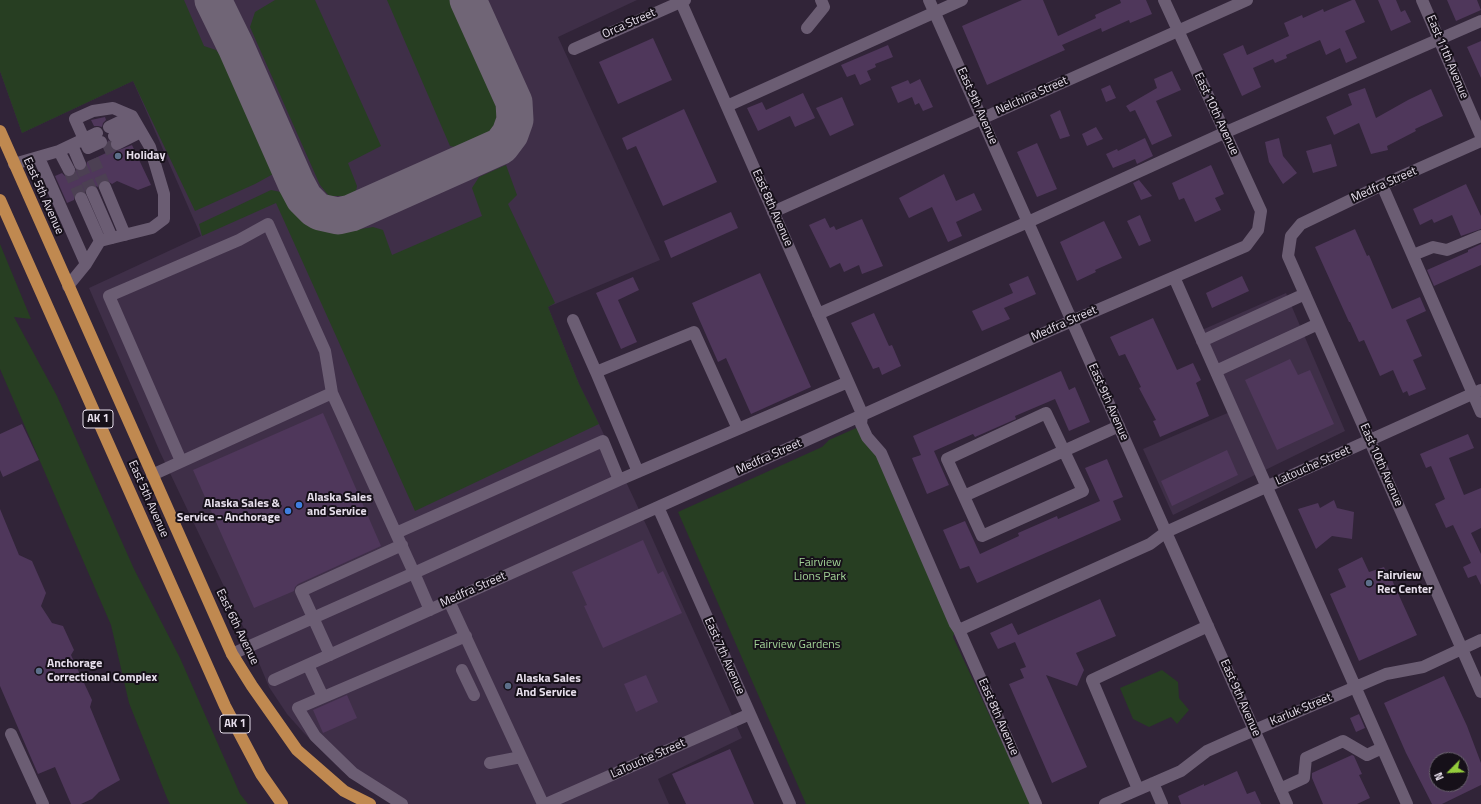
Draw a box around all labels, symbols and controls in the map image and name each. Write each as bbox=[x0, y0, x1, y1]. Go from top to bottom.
street label: Orca Street bbox=[600, 6, 658, 42]
street label: East 11th Avenue bbox=[1423, 13, 1471, 101]
street label: East 9th Avenue bbox=[954, 65, 1000, 147]
street label: East 10th Avenue bbox=[1191, 70, 1241, 158]
street label: Nelchina Street bbox=[994, 74, 1070, 118]
place label: Holiday bbox=[126, 149, 165, 163]
marker: Holiday bbox=[113, 151, 123, 161]
street label: East 5th Avenue bbox=[20, 155, 66, 237]
street label: Medfra Street bbox=[1349, 164, 1419, 206]
street label: East 8th Avenue bbox=[749, 167, 795, 249]
street label: Medfra Street bbox=[1029, 303, 1099, 345]
street label: East 9th Avenue bbox=[1085, 361, 1131, 443]
road number: AK 1 bbox=[83, 410, 113, 428]
street label: East 10th Avenue bbox=[1356, 421, 1406, 509]
street label: Medfra Street bbox=[734, 436, 804, 478]
street label: Latouche Street bbox=[1274, 443, 1352, 489]
street label: East 5th Avenue bbox=[125, 458, 171, 540]
place label: Alaska Sales and Service bbox=[307, 491, 372, 519]
place label: Alaska Sales & Service - Anchorage bbox=[177, 497, 280, 525]
marker: Alaska Sales and Service bbox=[294, 500, 304, 510]
marker: Alaska Sales & Service - Anchorage bbox=[283, 506, 293, 516]
park label: Fairview Lions Park bbox=[794, 556, 846, 584]
street label: Medfra Street bbox=[438, 569, 508, 611]
place label: Fairview Rec Center bbox=[1377, 569, 1433, 597]
marker: Fairview Rec Center bbox=[1364, 578, 1374, 588]
street label: East 6th Avenue bbox=[212, 587, 262, 667]
street label: East 7th Avenue bbox=[701, 615, 747, 697]
park label: Fairview Gardens bbox=[754, 638, 840, 652]
place label: Anchorage Correctional Complex bbox=[47, 657, 157, 685]
street label: East 9th Avenue bbox=[1217, 657, 1263, 739]
marker: Anchorage Correctional Complex bbox=[34, 666, 44, 676]
place label: Alaska Sales And Service bbox=[516, 672, 581, 700]
street label: East 8th Avenue bbox=[975, 676, 1021, 758]
marker: Alaska Sales And Service bbox=[503, 681, 513, 691]
street label: Karluk Street bbox=[1268, 691, 1334, 729]
road number: AK 1 bbox=[220, 715, 250, 733]
street label: LaTouche Street bbox=[609, 736, 687, 782]
north arrow bbox=[1429, 752, 1469, 792]
text: N bbox=[1430, 770, 1448, 783]

